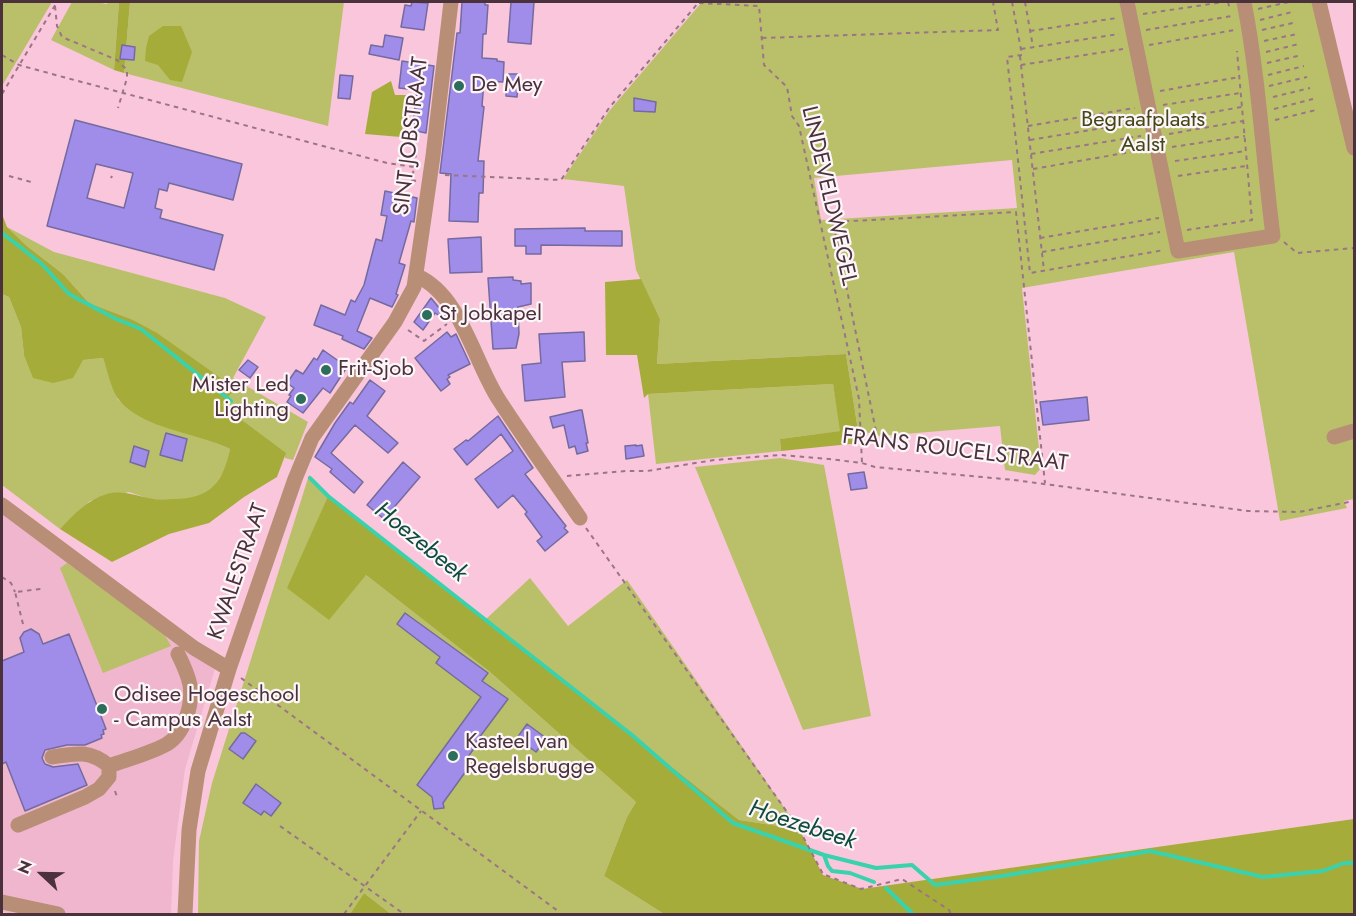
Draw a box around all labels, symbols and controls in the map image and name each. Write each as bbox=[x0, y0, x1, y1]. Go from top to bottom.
street label: SINT JOBSTRAAT bbox=[389, 55, 435, 217]
place label: De Mey bbox=[471, 73, 542, 99]
marker: De Mey bbox=[452, 79, 466, 93]
street label: LINDEVELDWEGEL bbox=[795, 104, 861, 288]
park label: Begraafplaats Aalst bbox=[1081, 108, 1205, 160]
place label: St Jobkapel bbox=[439, 302, 542, 328]
marker: St Jobkapel bbox=[420, 308, 434, 322]
place label: Frit-Sjob bbox=[338, 357, 414, 383]
marker: Frit-Sjob bbox=[319, 363, 333, 377]
place label: Mister Led Lighting bbox=[192, 373, 289, 424]
marker: Mister Led Lighting bbox=[294, 392, 308, 406]
street label: FRANS ROUCELSTRAAT bbox=[841, 424, 1069, 478]
water label: Hoezebeek bbox=[368, 497, 472, 589]
street label: KWALESTRAAT bbox=[203, 500, 275, 644]
place label: Odisee Hogeschool - Campus Aalst bbox=[114, 683, 299, 734]
marker: Odisee Hogeschool - Campus Aalst bbox=[95, 702, 109, 716]
place label: Kasteel van Regelsbrugge bbox=[465, 730, 594, 782]
marker: Kasteel van Regelsbrugge bbox=[446, 749, 460, 763]
water label: Hoezebeek bbox=[745, 795, 859, 857]
north arrow bbox=[12, 844, 72, 904]
text: N bbox=[12, 857, 38, 877]

